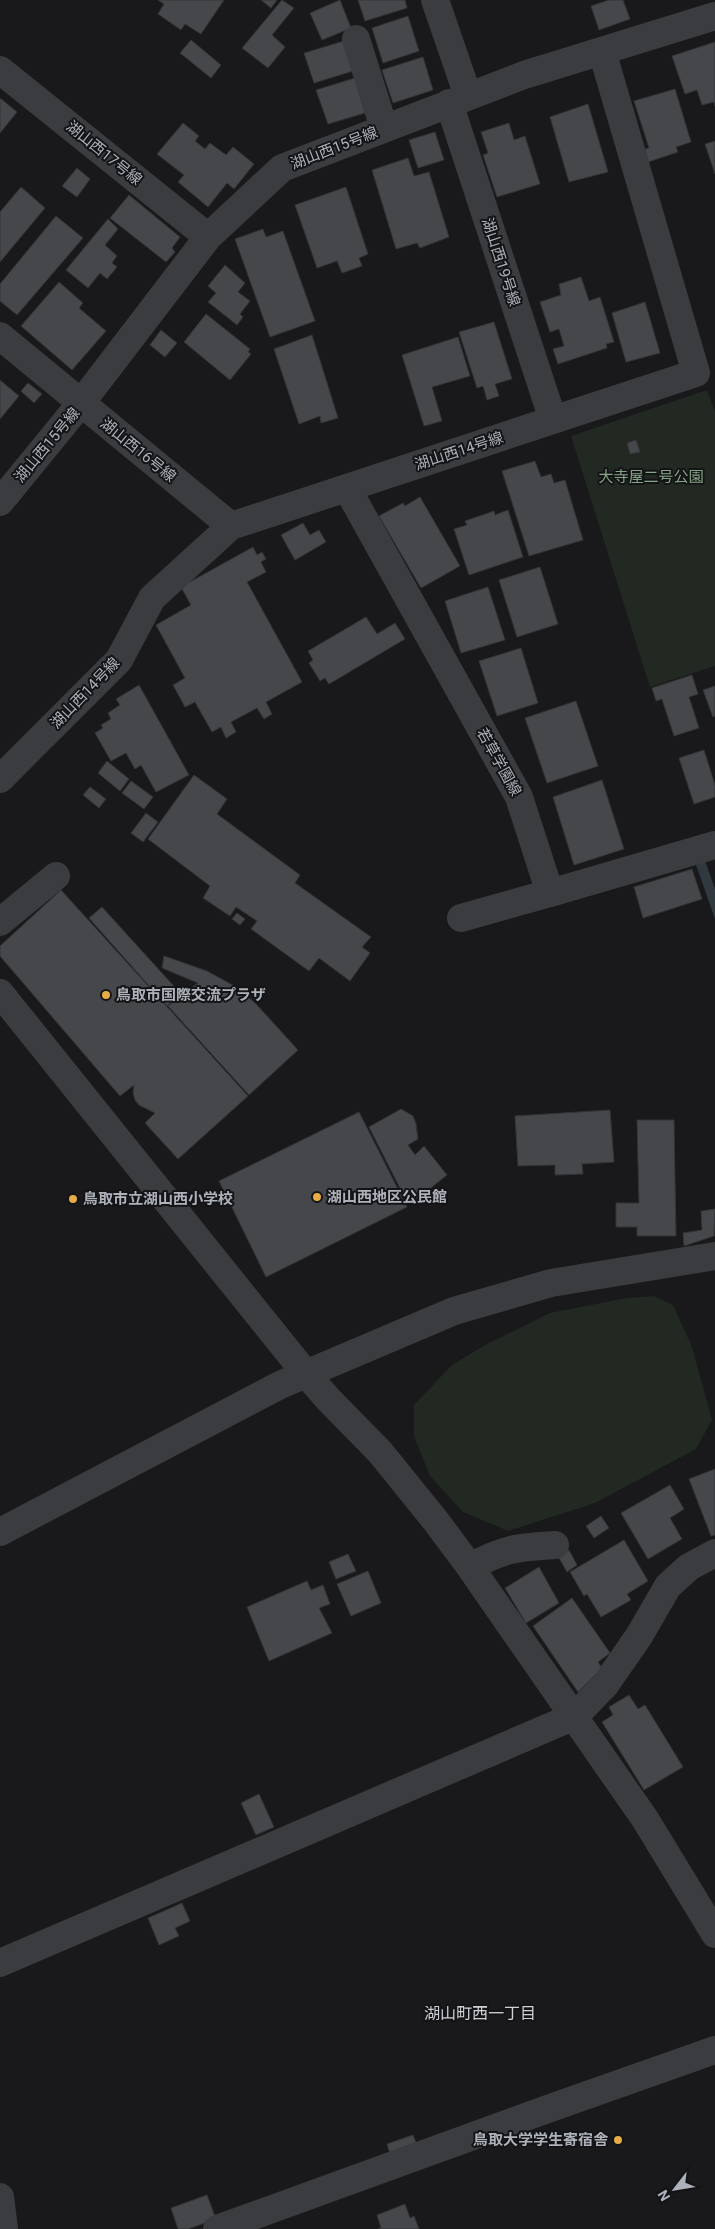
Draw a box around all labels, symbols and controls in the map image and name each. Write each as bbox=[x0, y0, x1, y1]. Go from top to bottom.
street label: 湖山西17号線 bbox=[63, 117, 145, 189]
street label: 湖山西15号線 bbox=[288, 123, 380, 173]
street label: 湖山西19号線 bbox=[478, 216, 524, 308]
street label: 湖山西15号線 bbox=[11, 404, 83, 486]
street label: 湖山西16号線 bbox=[97, 414, 179, 486]
street label: 湖山西14号線 bbox=[413, 428, 505, 474]
park label: 大寺屋二号公園 bbox=[598, 468, 704, 486]
street label: 湖山西14号線 bbox=[47, 654, 123, 732]
street label: 若草学園線 bbox=[473, 725, 525, 799]
place label: 鳥取市国際交流プラザ bbox=[116, 986, 266, 1004]
marker: 鳥取市国際交流プラザ bbox=[100, 989, 112, 1001]
place label: 湖山西地区公民館 bbox=[327, 1188, 447, 1206]
place label: 鳥取市立湖山西小学校 bbox=[83, 1190, 233, 1208]
marker: 湖山西地区公民館 bbox=[311, 1191, 323, 1203]
marker: 鳥取市立湖山西小学校 bbox=[67, 1193, 79, 1205]
district label: 湖山町西一丁目 bbox=[424, 2004, 536, 2023]
place label: 鳥取大学学生寄宿舎 bbox=[473, 2131, 609, 2149]
marker: 鳥取大学学生寄宿舎 bbox=[612, 2134, 624, 2146]
north arrow bbox=[650, 2164, 700, 2214]
text: N bbox=[654, 2187, 673, 2204]

